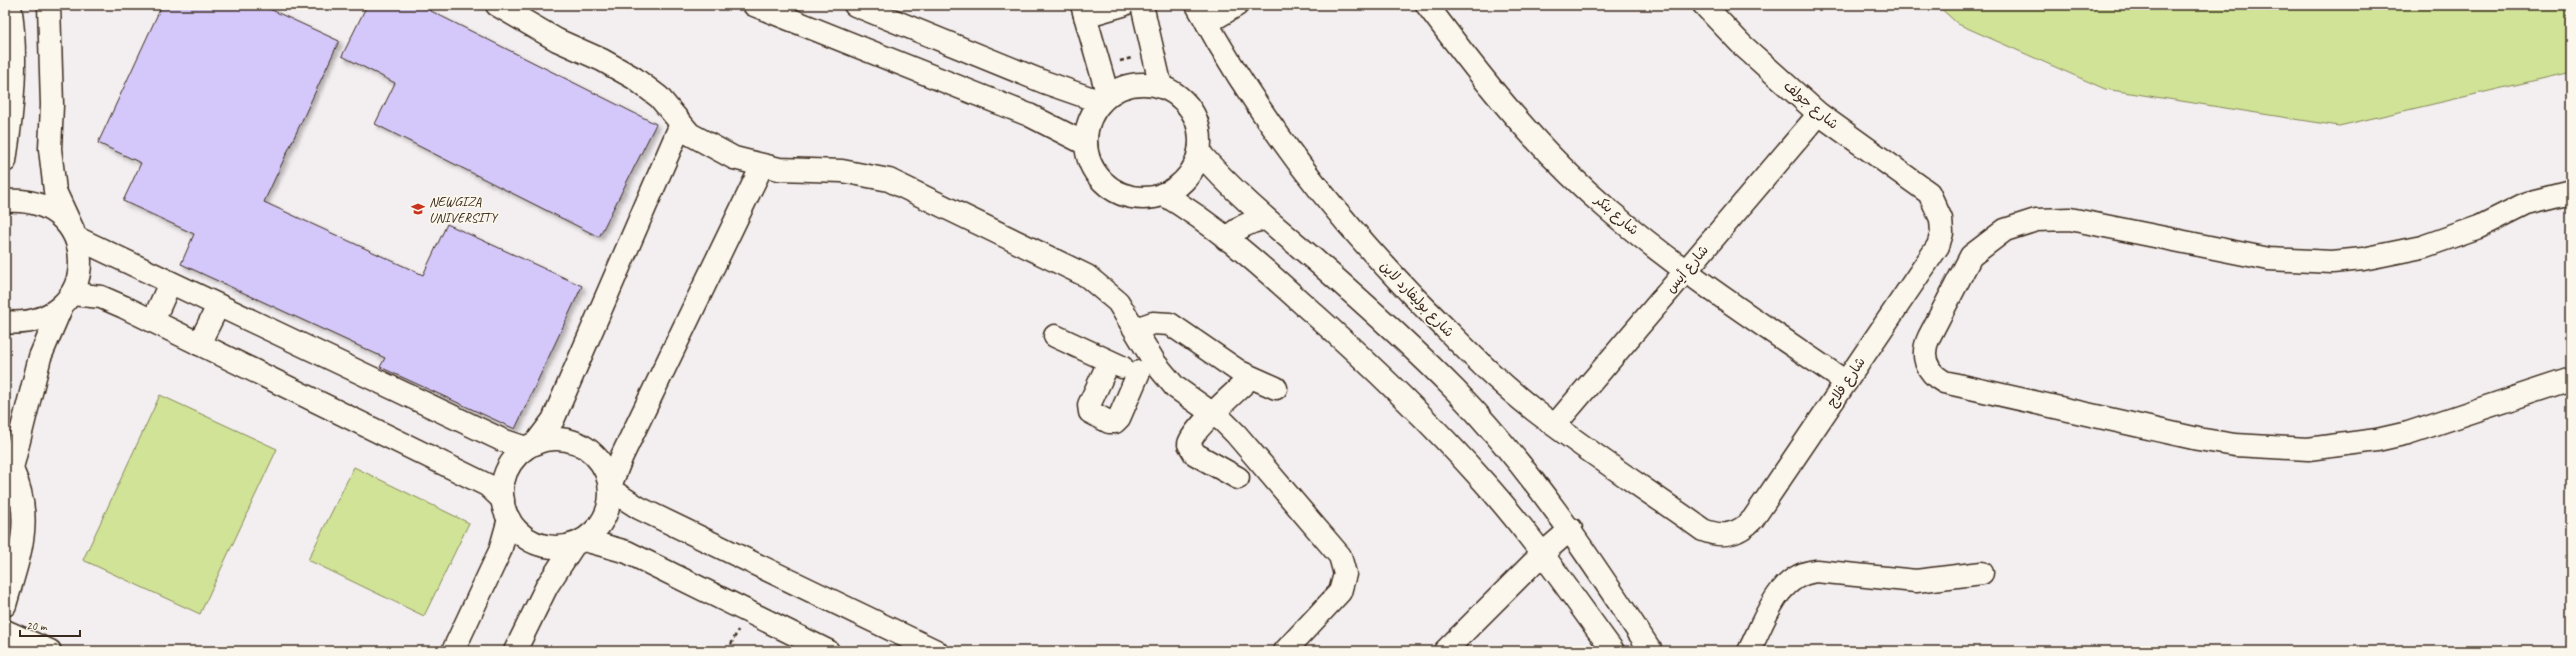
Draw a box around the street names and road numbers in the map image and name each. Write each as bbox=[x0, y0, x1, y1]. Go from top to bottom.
street label: شارع جولف bbox=[1780, 77, 1842, 134]
street label: شارع بنكر bbox=[1590, 191, 1642, 239]
street label: شارع أيس bbox=[1662, 242, 1713, 297]
street label: شارع بوليفارد لاين bbox=[1376, 257, 1458, 341]
street label: شارع فلاج bbox=[1823, 354, 1870, 411]

